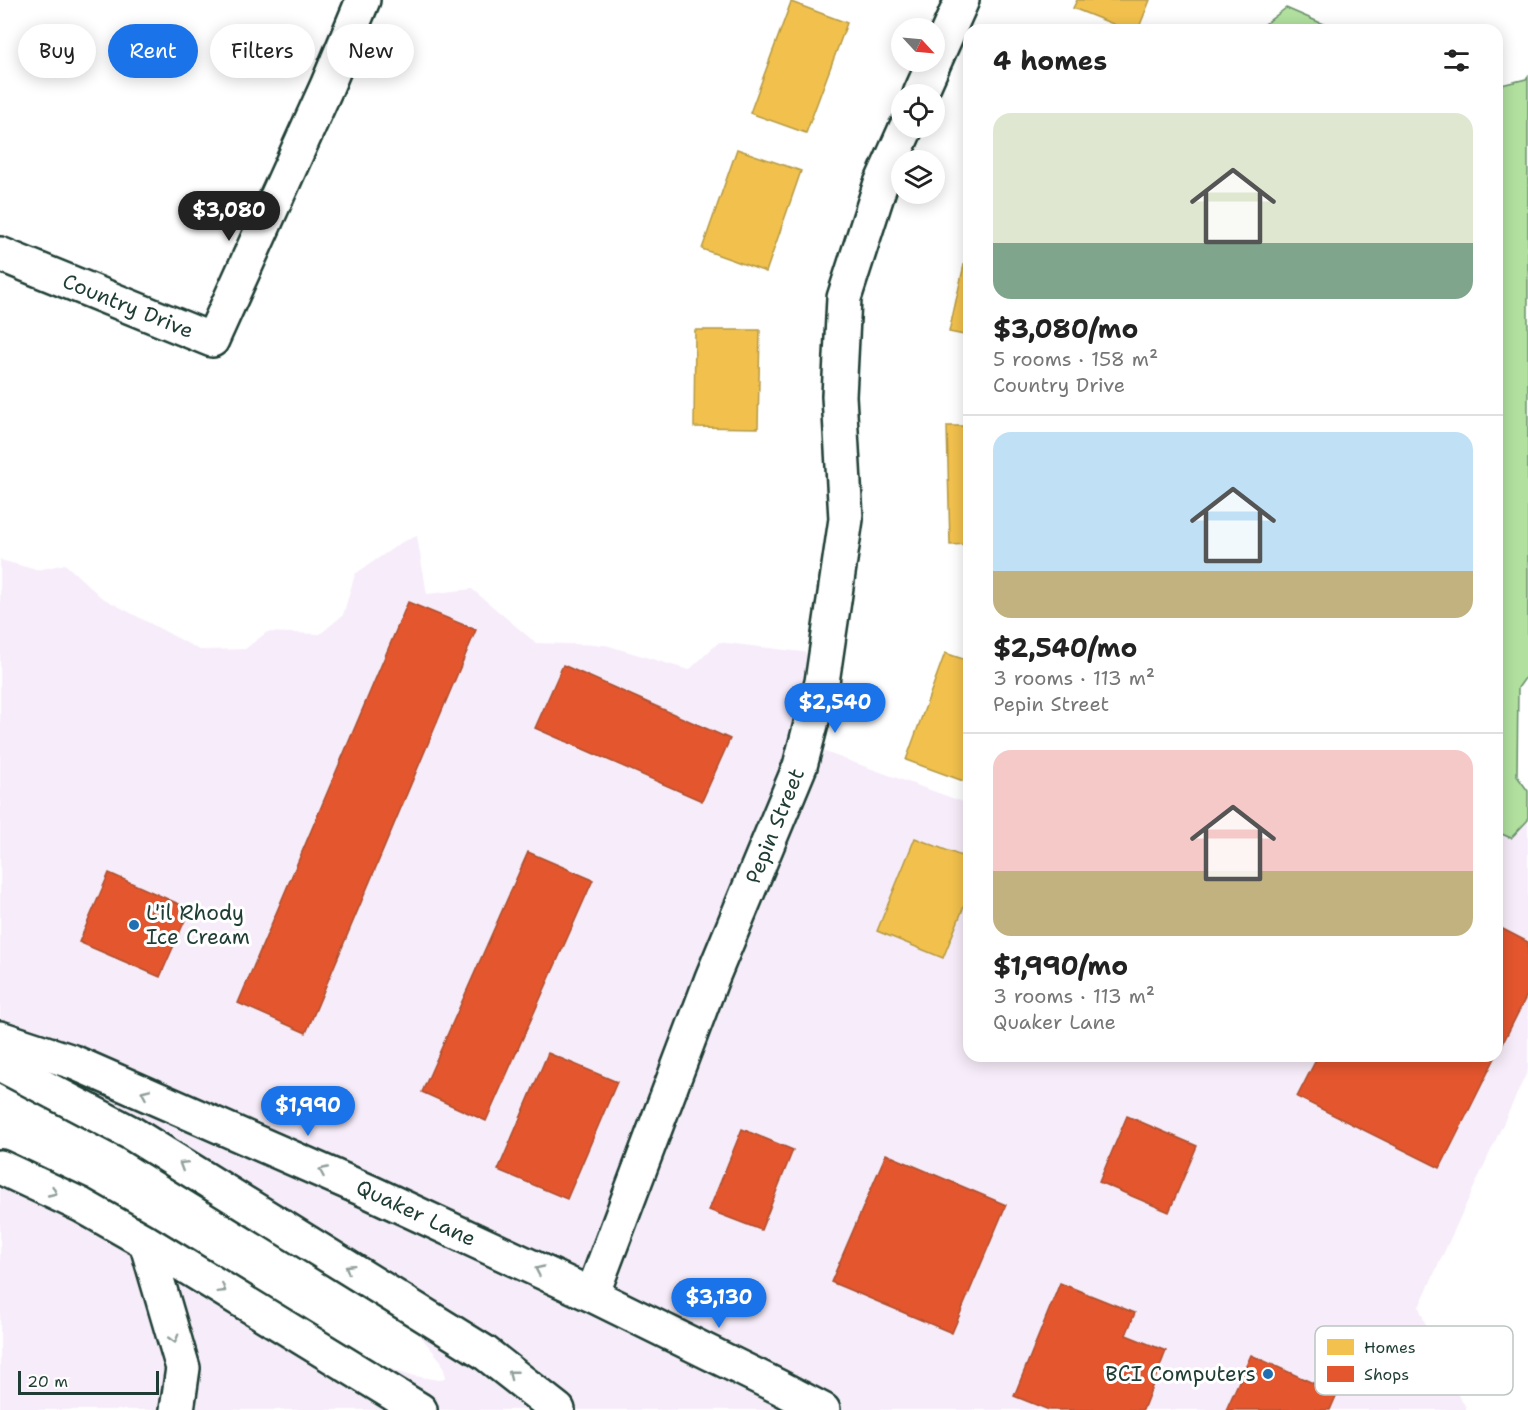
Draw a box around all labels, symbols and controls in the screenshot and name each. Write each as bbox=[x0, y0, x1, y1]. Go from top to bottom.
north arrow bbox=[891, 18, 945, 72]
map controls bbox=[891, 18, 945, 204]
chip: Buy bbox=[18, 24, 96, 78]
chip: Rent bbox=[108, 24, 198, 78]
chip: Filters bbox=[210, 24, 315, 78]
chip: New bbox=[327, 24, 414, 78]
text: 4 homes bbox=[993, 43, 1107, 78]
icon: filters bbox=[1440, 44, 1473, 77]
button: locate bbox=[891, 84, 945, 138]
button: layers bbox=[891, 150, 945, 204]
icon: home bbox=[1179, 152, 1287, 260]
pin: $3,080 bbox=[180, 191, 278, 242]
text: $3,080 bbox=[192, 197, 266, 223]
street label: Country Drive bbox=[58, 267, 198, 345]
text: $3,080/mo bbox=[993, 311, 1138, 346]
text: 5 rooms · 158 m² bbox=[993, 346, 1158, 372]
text: Country Drive bbox=[993, 372, 1125, 398]
icon: home bbox=[1179, 471, 1287, 579]
text: $2,540/mo bbox=[993, 630, 1137, 665]
text: 3 rooms · 113 m² bbox=[993, 665, 1155, 691]
pin: $2,540 bbox=[786, 683, 884, 734]
text: $2,540 bbox=[798, 689, 872, 715]
text: Pepin Street bbox=[993, 691, 1109, 717]
street label: Pepin Street bbox=[739, 764, 811, 888]
icon: home bbox=[1179, 789, 1287, 897]
place label: L'il Rhody Ice Cream bbox=[146, 899, 250, 951]
marker: L'il Rhody Ice Cream bbox=[127, 918, 141, 932]
text: $1,990/mo bbox=[993, 948, 1128, 983]
text: 3 rooms · 113 m² bbox=[993, 983, 1155, 1009]
text: Quaker Lane bbox=[993, 1009, 1116, 1035]
pin: $1,990 bbox=[259, 1086, 357, 1137]
one-way arrow bbox=[140, 1088, 151, 1100]
text: $1,990 bbox=[275, 1092, 341, 1118]
one-way arrow bbox=[179, 1161, 189, 1173]
one-way arrow bbox=[319, 1166, 330, 1178]
street label: Quaker Lane bbox=[352, 1173, 480, 1253]
one-way arrow bbox=[47, 1184, 58, 1196]
one-way arrow bbox=[345, 1264, 356, 1275]
one-way arrow bbox=[534, 1265, 545, 1277]
pin: $3,130 bbox=[670, 1278, 768, 1329]
one-way arrow bbox=[216, 1282, 226, 1294]
text: $3,130 bbox=[685, 1284, 753, 1310]
legend bbox=[1315, 1326, 1513, 1395]
one-way arrow bbox=[167, 1333, 179, 1344]
text: Homes bbox=[1364, 1337, 1416, 1358]
place label: BCI Computers bbox=[1105, 1360, 1256, 1388]
text: Shops bbox=[1364, 1364, 1409, 1385]
marker: BCI Computers bbox=[1261, 1367, 1275, 1381]
scale bar bbox=[18, 1368, 159, 1396]
one-way arrow bbox=[508, 1370, 519, 1381]
text: 20 m bbox=[27, 1371, 68, 1392]

